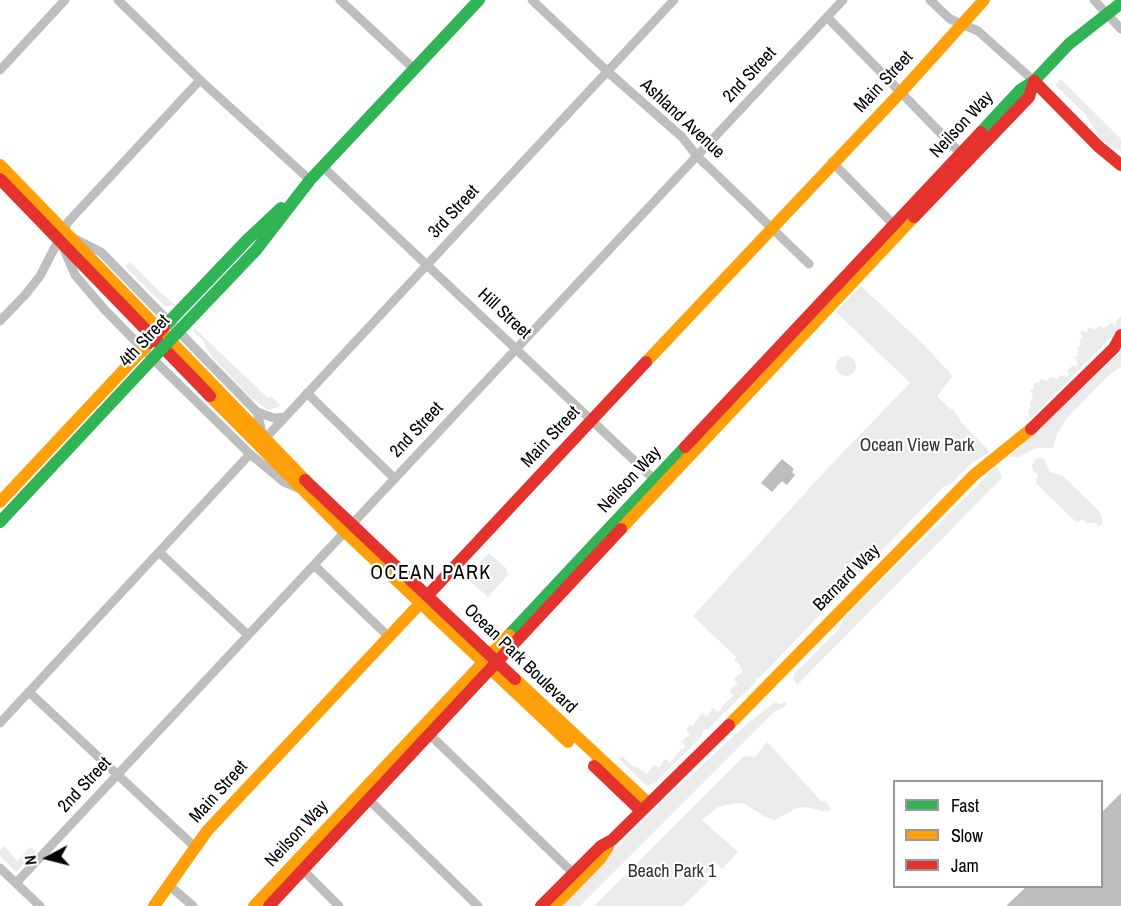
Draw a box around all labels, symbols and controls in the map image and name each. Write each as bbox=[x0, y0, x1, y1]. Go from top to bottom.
street label: 2nd Street bbox=[719, 43, 781, 107]
street label: Main Street bbox=[850, 47, 918, 117]
street label: Ashland Avenue bbox=[635, 75, 729, 163]
street label: Neilson Way bbox=[926, 87, 998, 163]
street label: 3rd Street bbox=[424, 181, 484, 243]
street label: Hill Street bbox=[473, 284, 535, 344]
street label: 4th Street bbox=[115, 310, 175, 372]
street label: 2nd Street bbox=[386, 398, 448, 462]
street label: Main Street bbox=[517, 402, 585, 472]
park label: Ocean View Park bbox=[860, 435, 974, 457]
street label: Neilson Way bbox=[594, 442, 666, 518]
street label: Barnard Way bbox=[809, 540, 885, 616]
district label: OCEAN PARK bbox=[370, 562, 492, 586]
street label: Ocean Park Boulevard bbox=[459, 600, 581, 718]
street label: 2nd Street bbox=[54, 753, 116, 817]
street label: Main Street bbox=[185, 756, 253, 828]
legend bbox=[893, 780, 1103, 888]
text: Fast bbox=[951, 793, 979, 818]
street label: Neilson Way bbox=[261, 796, 333, 872]
text: Slow bbox=[951, 823, 983, 848]
north arrow bbox=[18, 828, 78, 888]
text: Jam bbox=[951, 853, 979, 878]
text: N bbox=[19, 854, 42, 866]
park label: Beach Park 1 bbox=[628, 861, 716, 883]

